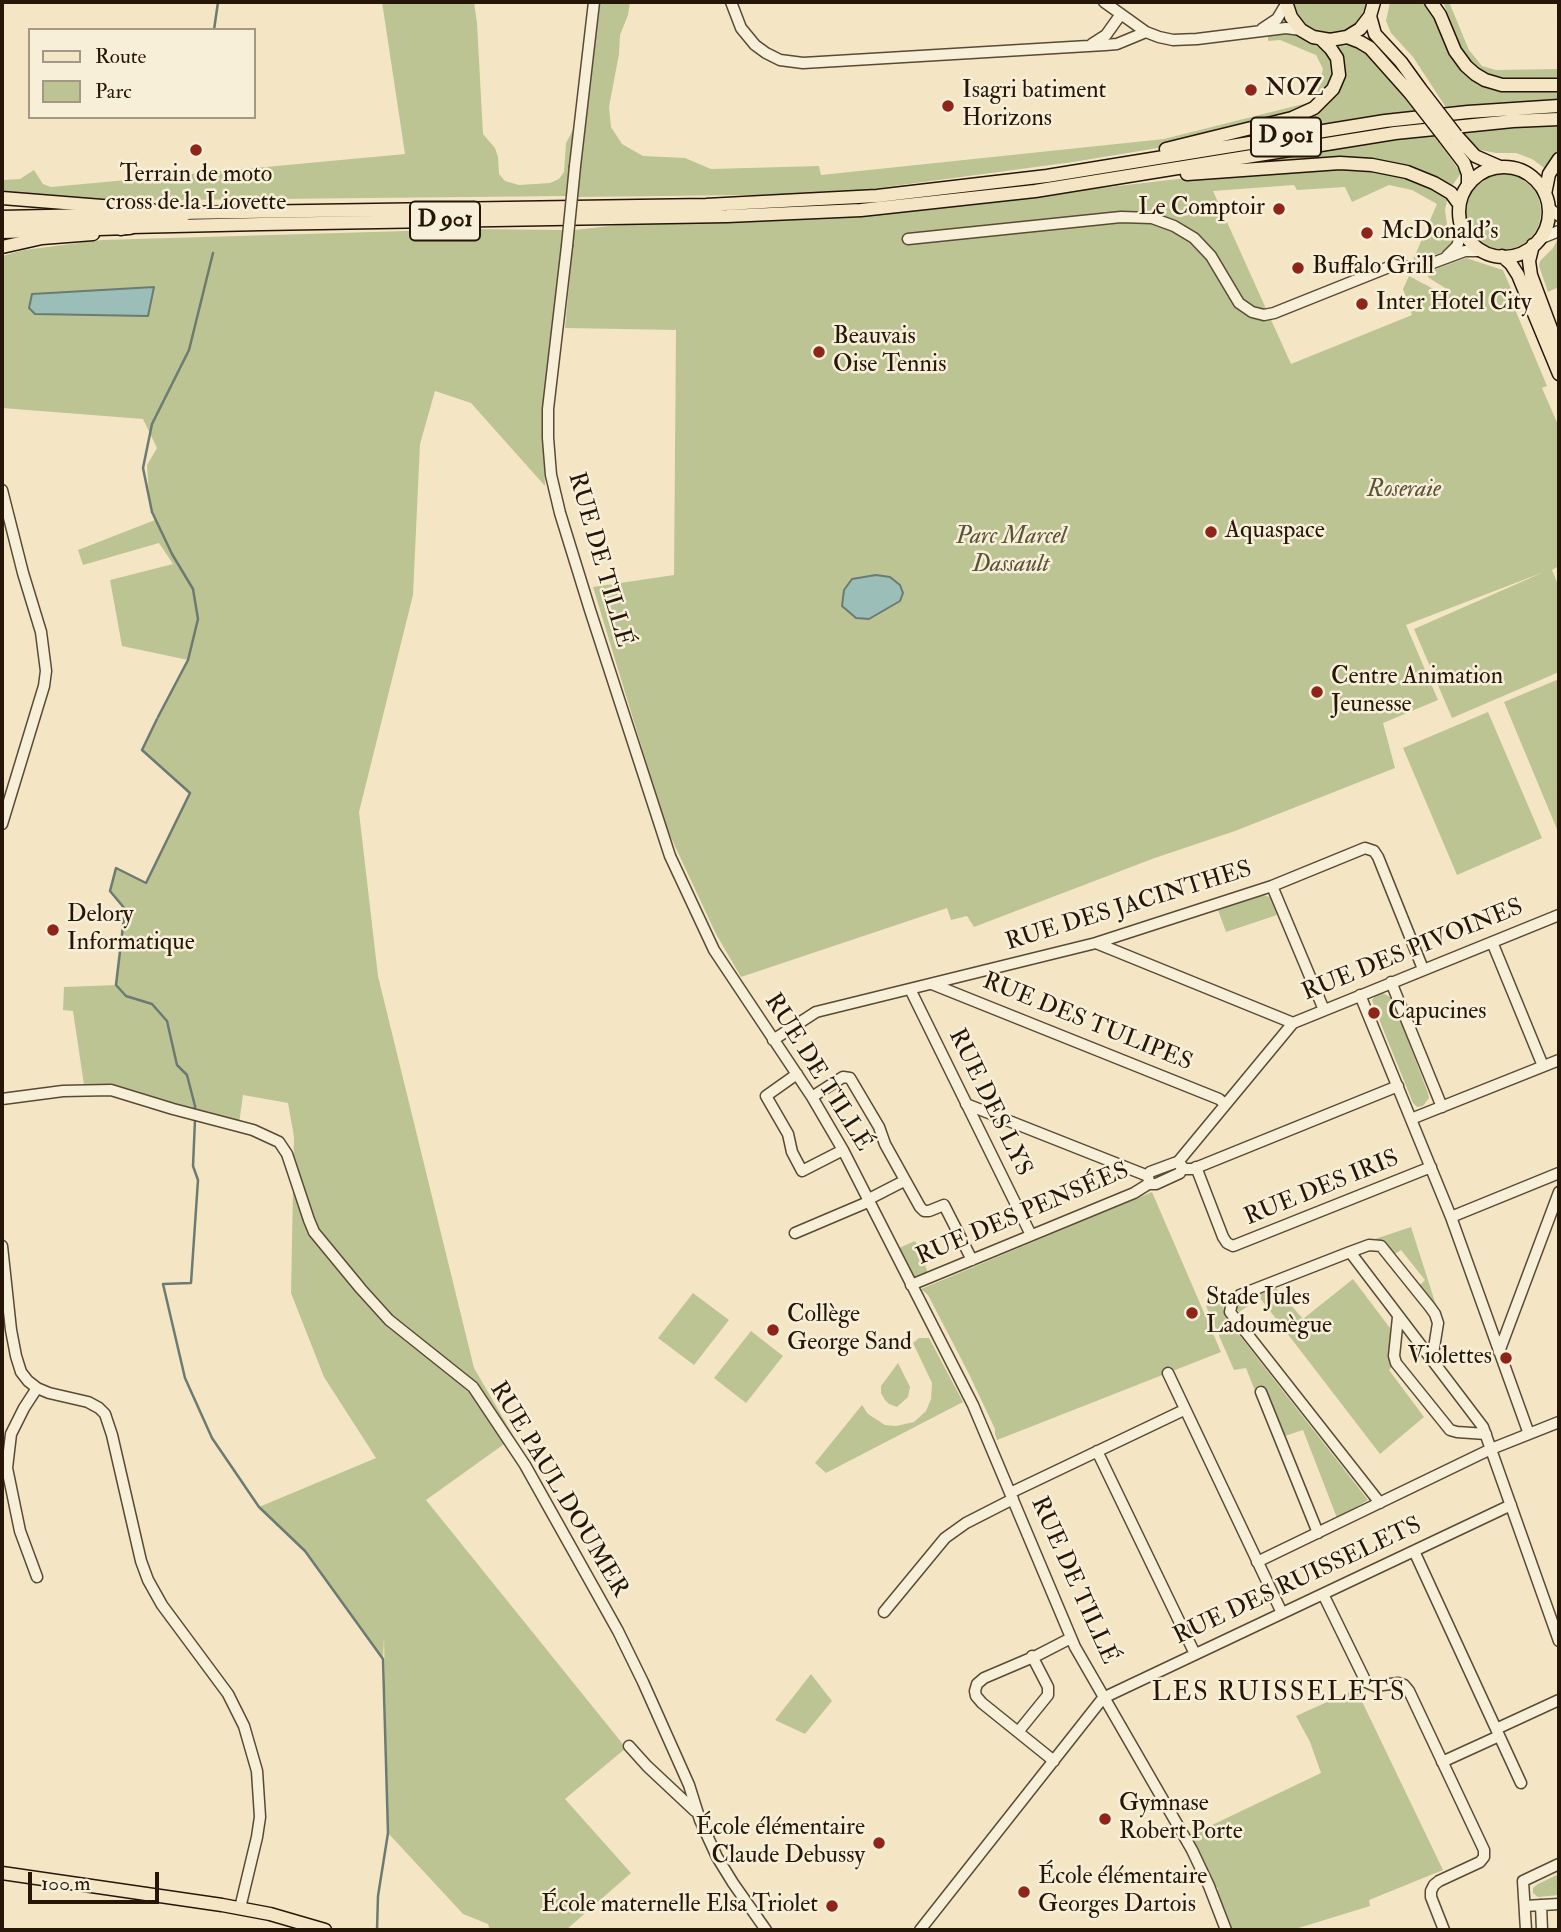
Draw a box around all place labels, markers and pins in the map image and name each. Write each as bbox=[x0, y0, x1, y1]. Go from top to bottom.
place label: NOZ bbox=[1265, 76, 1324, 104]
place label: Isagri batiment Horizons bbox=[962, 78, 1106, 134]
marker: NOZ bbox=[1243, 82, 1259, 98]
marker: Isagri batiment Horizons bbox=[940, 98, 956, 114]
marker: Terrain de moto cross de la Liovette bbox=[188, 142, 204, 158]
place label: Terrain de moto cross de la Liovette bbox=[106, 162, 286, 218]
place label: Le Comptoir bbox=[1138, 195, 1265, 223]
marker: Le Comptoir bbox=[1271, 201, 1287, 217]
place label: McDonald's bbox=[1381, 219, 1499, 247]
marker: McDonald's bbox=[1359, 225, 1375, 241]
place label: Buffalo Grill bbox=[1312, 254, 1434, 282]
marker: Buffalo Grill bbox=[1290, 260, 1306, 276]
place label: Inter Hotel City bbox=[1376, 290, 1532, 318]
marker: Inter Hotel City bbox=[1354, 296, 1370, 312]
place label: Beauvais Oise Tennis bbox=[833, 324, 946, 380]
marker: Beauvais Oise Tennis bbox=[811, 344, 827, 360]
place label: Aquaspace bbox=[1225, 518, 1325, 546]
marker: Aquaspace bbox=[1203, 524, 1219, 540]
place label: Centre Animation Jeunesse bbox=[1331, 664, 1503, 720]
marker: Centre Animation Jeunesse bbox=[1309, 684, 1325, 700]
place label: Delory Informatique bbox=[67, 902, 195, 958]
marker: Delory Informatique bbox=[45, 922, 61, 938]
place label: Capucines bbox=[1388, 999, 1487, 1027]
marker: Capucines bbox=[1366, 1005, 1382, 1021]
place label: Stade Jules Ladoumègue bbox=[1206, 1285, 1332, 1341]
place label: Collège George Sand bbox=[787, 1302, 912, 1358]
marker: Stade Jules Ladoumègue bbox=[1184, 1305, 1200, 1321]
marker: Collège George Sand bbox=[765, 1322, 781, 1338]
place label: Violettes bbox=[1408, 1344, 1492, 1372]
marker: Violettes bbox=[1498, 1350, 1514, 1366]
place label: Gymnase Robert Porte bbox=[1119, 1791, 1243, 1847]
marker: Gymnase Robert Porte bbox=[1097, 1811, 1113, 1827]
place label: École élémentaire Claude Debussy bbox=[696, 1815, 865, 1871]
marker: École élémentaire Claude Debussy bbox=[871, 1835, 887, 1851]
place label: École élémentaire Georges Dartois bbox=[1038, 1864, 1207, 1920]
marker: École élémentaire Georges Dartois bbox=[1016, 1884, 1032, 1900]
place label: École maternelle Elsa Triolet bbox=[541, 1892, 818, 1920]
marker: École maternelle Elsa Triolet bbox=[824, 1898, 840, 1914]

